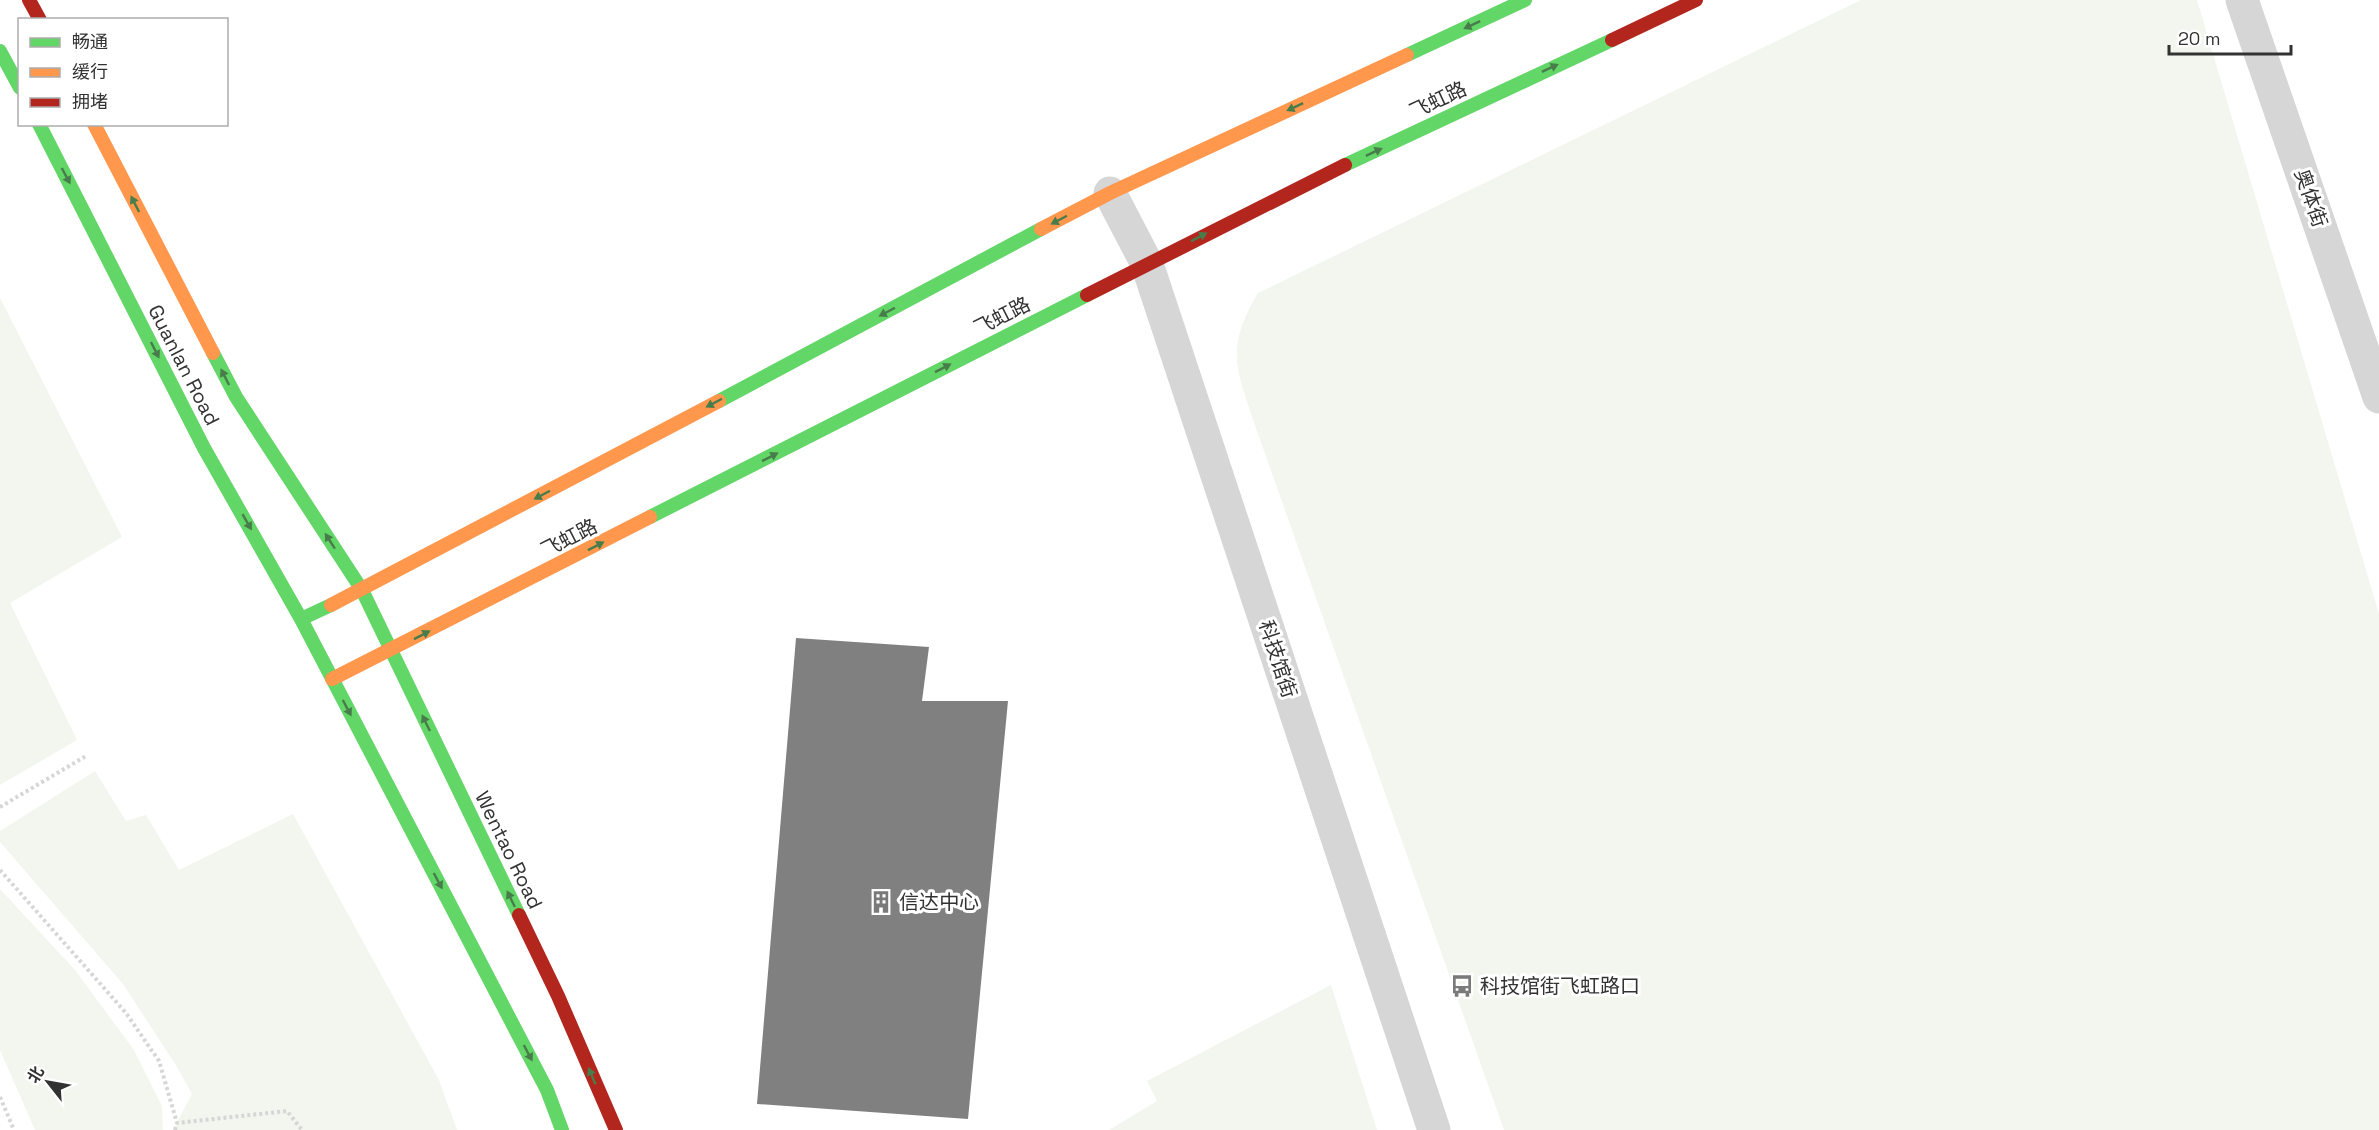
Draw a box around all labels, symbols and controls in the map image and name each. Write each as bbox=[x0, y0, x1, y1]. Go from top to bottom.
legend bbox=[18, 18, 228, 126]
scale bar bbox=[2169, 18, 2290, 56]
one-way arrow bbox=[1464, 20, 1481, 29]
text: 20 m bbox=[2178, 27, 2221, 50]
text: 畅通 bbox=[72, 30, 108, 53]
text: 缓行 bbox=[72, 60, 108, 83]
one-way arrow bbox=[1542, 64, 1559, 73]
street label: 飞虹路 bbox=[1405, 76, 1471, 124]
text: 拥堵 bbox=[72, 90, 108, 113]
one-way arrow bbox=[1286, 102, 1304, 112]
one-way arrow bbox=[1365, 147, 1382, 156]
street label: 奥体街 bbox=[2289, 165, 2333, 231]
one-way arrow bbox=[61, 168, 71, 185]
one-way arrow bbox=[131, 196, 140, 213]
one-way arrow bbox=[1050, 215, 1067, 225]
one-way arrow bbox=[1190, 233, 1207, 242]
street label: 飞虹路 bbox=[969, 291, 1035, 341]
street label: Guanlan Road bbox=[142, 300, 226, 430]
one-way arrow bbox=[878, 307, 895, 317]
one-way arrow bbox=[149, 341, 159, 359]
one-way arrow bbox=[935, 363, 952, 373]
one-way arrow bbox=[220, 369, 230, 386]
one-way arrow bbox=[706, 398, 723, 408]
one-way arrow bbox=[761, 452, 778, 462]
one-way arrow bbox=[533, 490, 550, 500]
street label: 飞虹路 bbox=[536, 513, 602, 563]
one-way arrow bbox=[241, 514, 252, 530]
one-way arrow bbox=[324, 534, 336, 550]
one-way arrow bbox=[588, 541, 605, 551]
street label: 科技馆街 bbox=[1253, 617, 1303, 701]
one-way arrow bbox=[414, 630, 431, 640]
one-way arrow bbox=[342, 700, 352, 717]
one-way arrow bbox=[422, 715, 431, 732]
street label: Wentao Road bbox=[469, 787, 549, 913]
one-way arrow bbox=[433, 872, 443, 889]
building icon: 信达中心 bbox=[868, 889, 894, 915]
place label: 信达中心 bbox=[899, 889, 979, 915]
one-way arrow bbox=[507, 890, 517, 908]
bus stop icon: 科技馆街飞虹路口 bbox=[1449, 973, 1475, 999]
place label: 科技馆街飞虹路口 bbox=[1480, 973, 1640, 999]
one-way arrow bbox=[523, 1045, 533, 1062]
north arrow bbox=[18, 1052, 78, 1112]
text: 北 bbox=[22, 1062, 49, 1087]
one-way arrow bbox=[588, 1068, 597, 1085]

